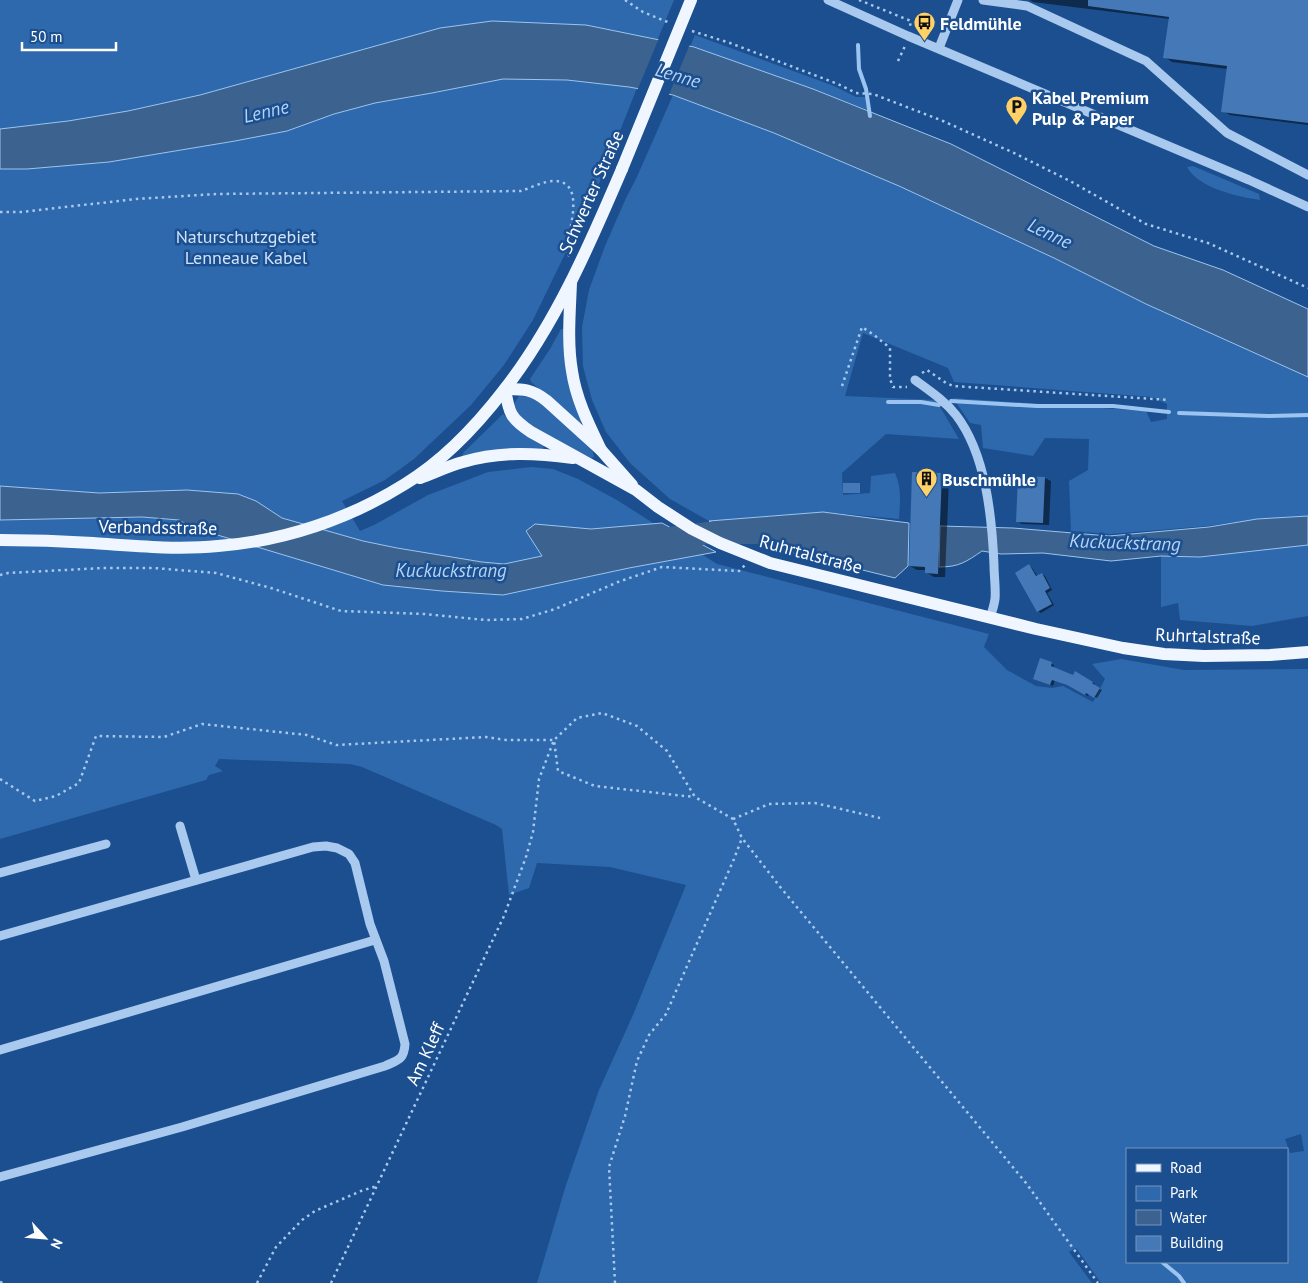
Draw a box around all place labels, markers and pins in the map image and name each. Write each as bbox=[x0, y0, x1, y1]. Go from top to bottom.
bus stop icon: Feldmühle bbox=[912, 11, 936, 42]
place label: Feldmühle bbox=[940, 12, 1022, 35]
place label: Kabel Premium Pulp & Paper bbox=[1032, 86, 1149, 130]
parking icon: Kabel Premium Pulp & Paper bbox=[1004, 95, 1028, 126]
building icon: Buschmühle bbox=[914, 467, 938, 498]
place label: Buschmühle bbox=[942, 468, 1036, 491]

